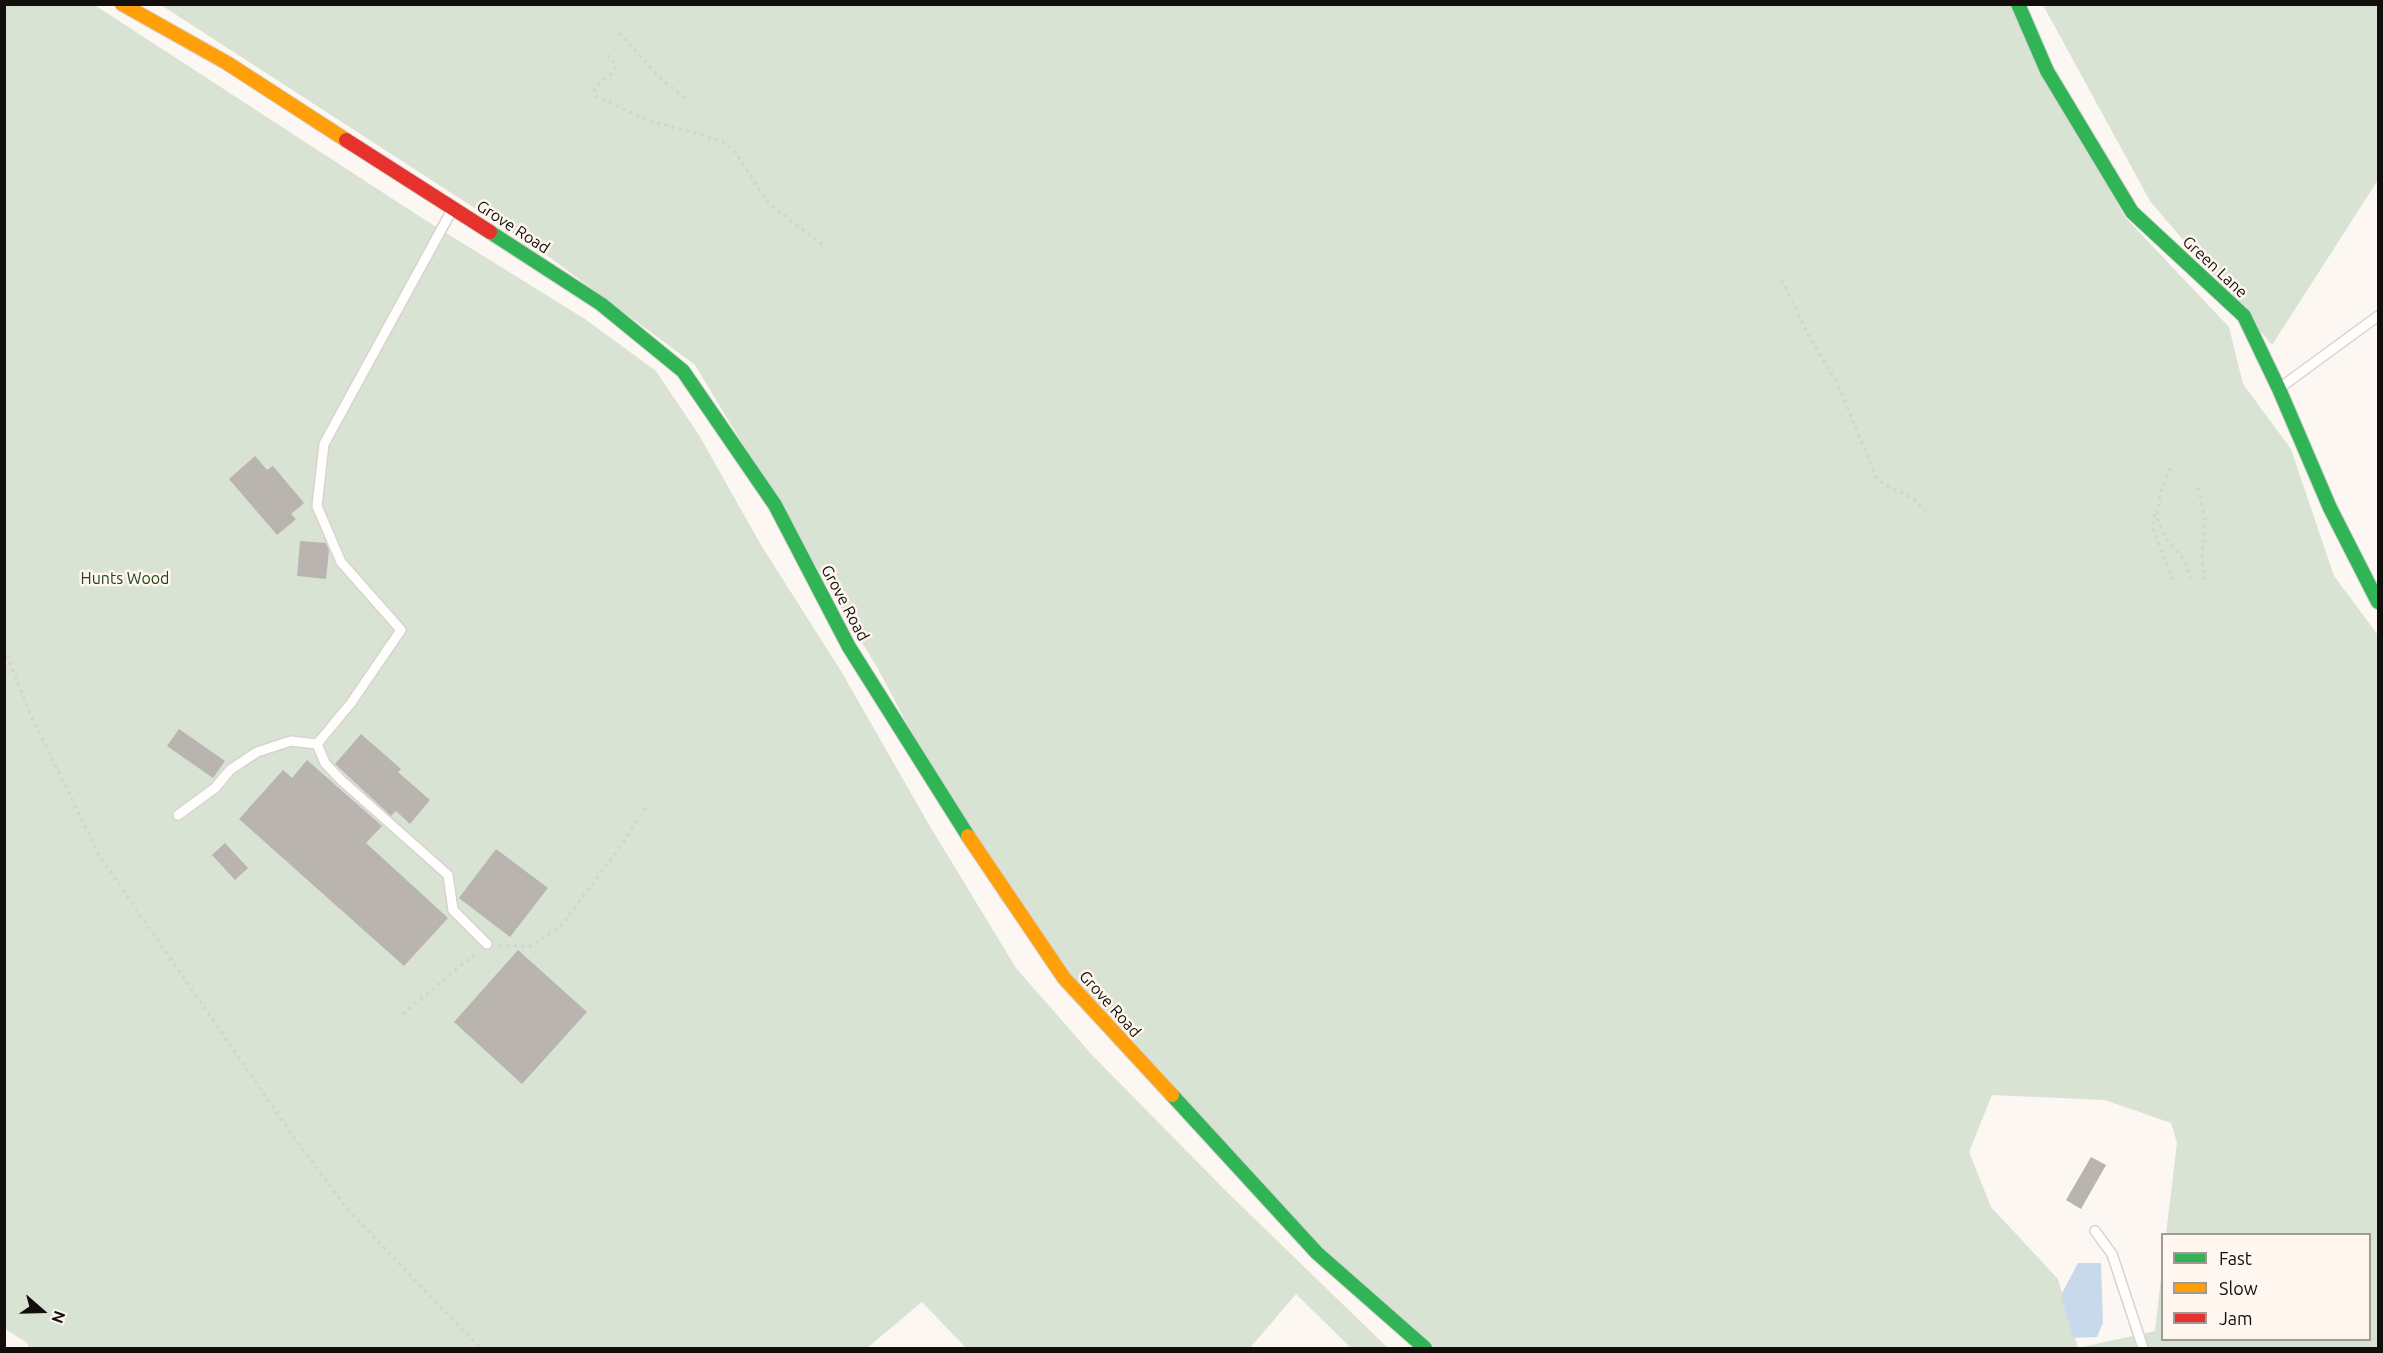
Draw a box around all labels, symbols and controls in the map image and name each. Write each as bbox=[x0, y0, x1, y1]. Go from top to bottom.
street label: Grove Road bbox=[473, 196, 553, 258]
street label: Green Lane bbox=[2179, 232, 2251, 302]
street label: Grove Road bbox=[817, 562, 873, 644]
park label: Hunts Wood bbox=[81, 569, 169, 589]
street label: Grove Road bbox=[1075, 967, 1145, 1041]
legend bbox=[2161, 1233, 2371, 1341]
text: Fast bbox=[2219, 1248, 2252, 1268]
text: Slow bbox=[2219, 1278, 2258, 1298]
north arrow bbox=[12, 1281, 72, 1341]
text: N bbox=[48, 1308, 69, 1326]
text: Jam bbox=[2219, 1308, 2253, 1328]

